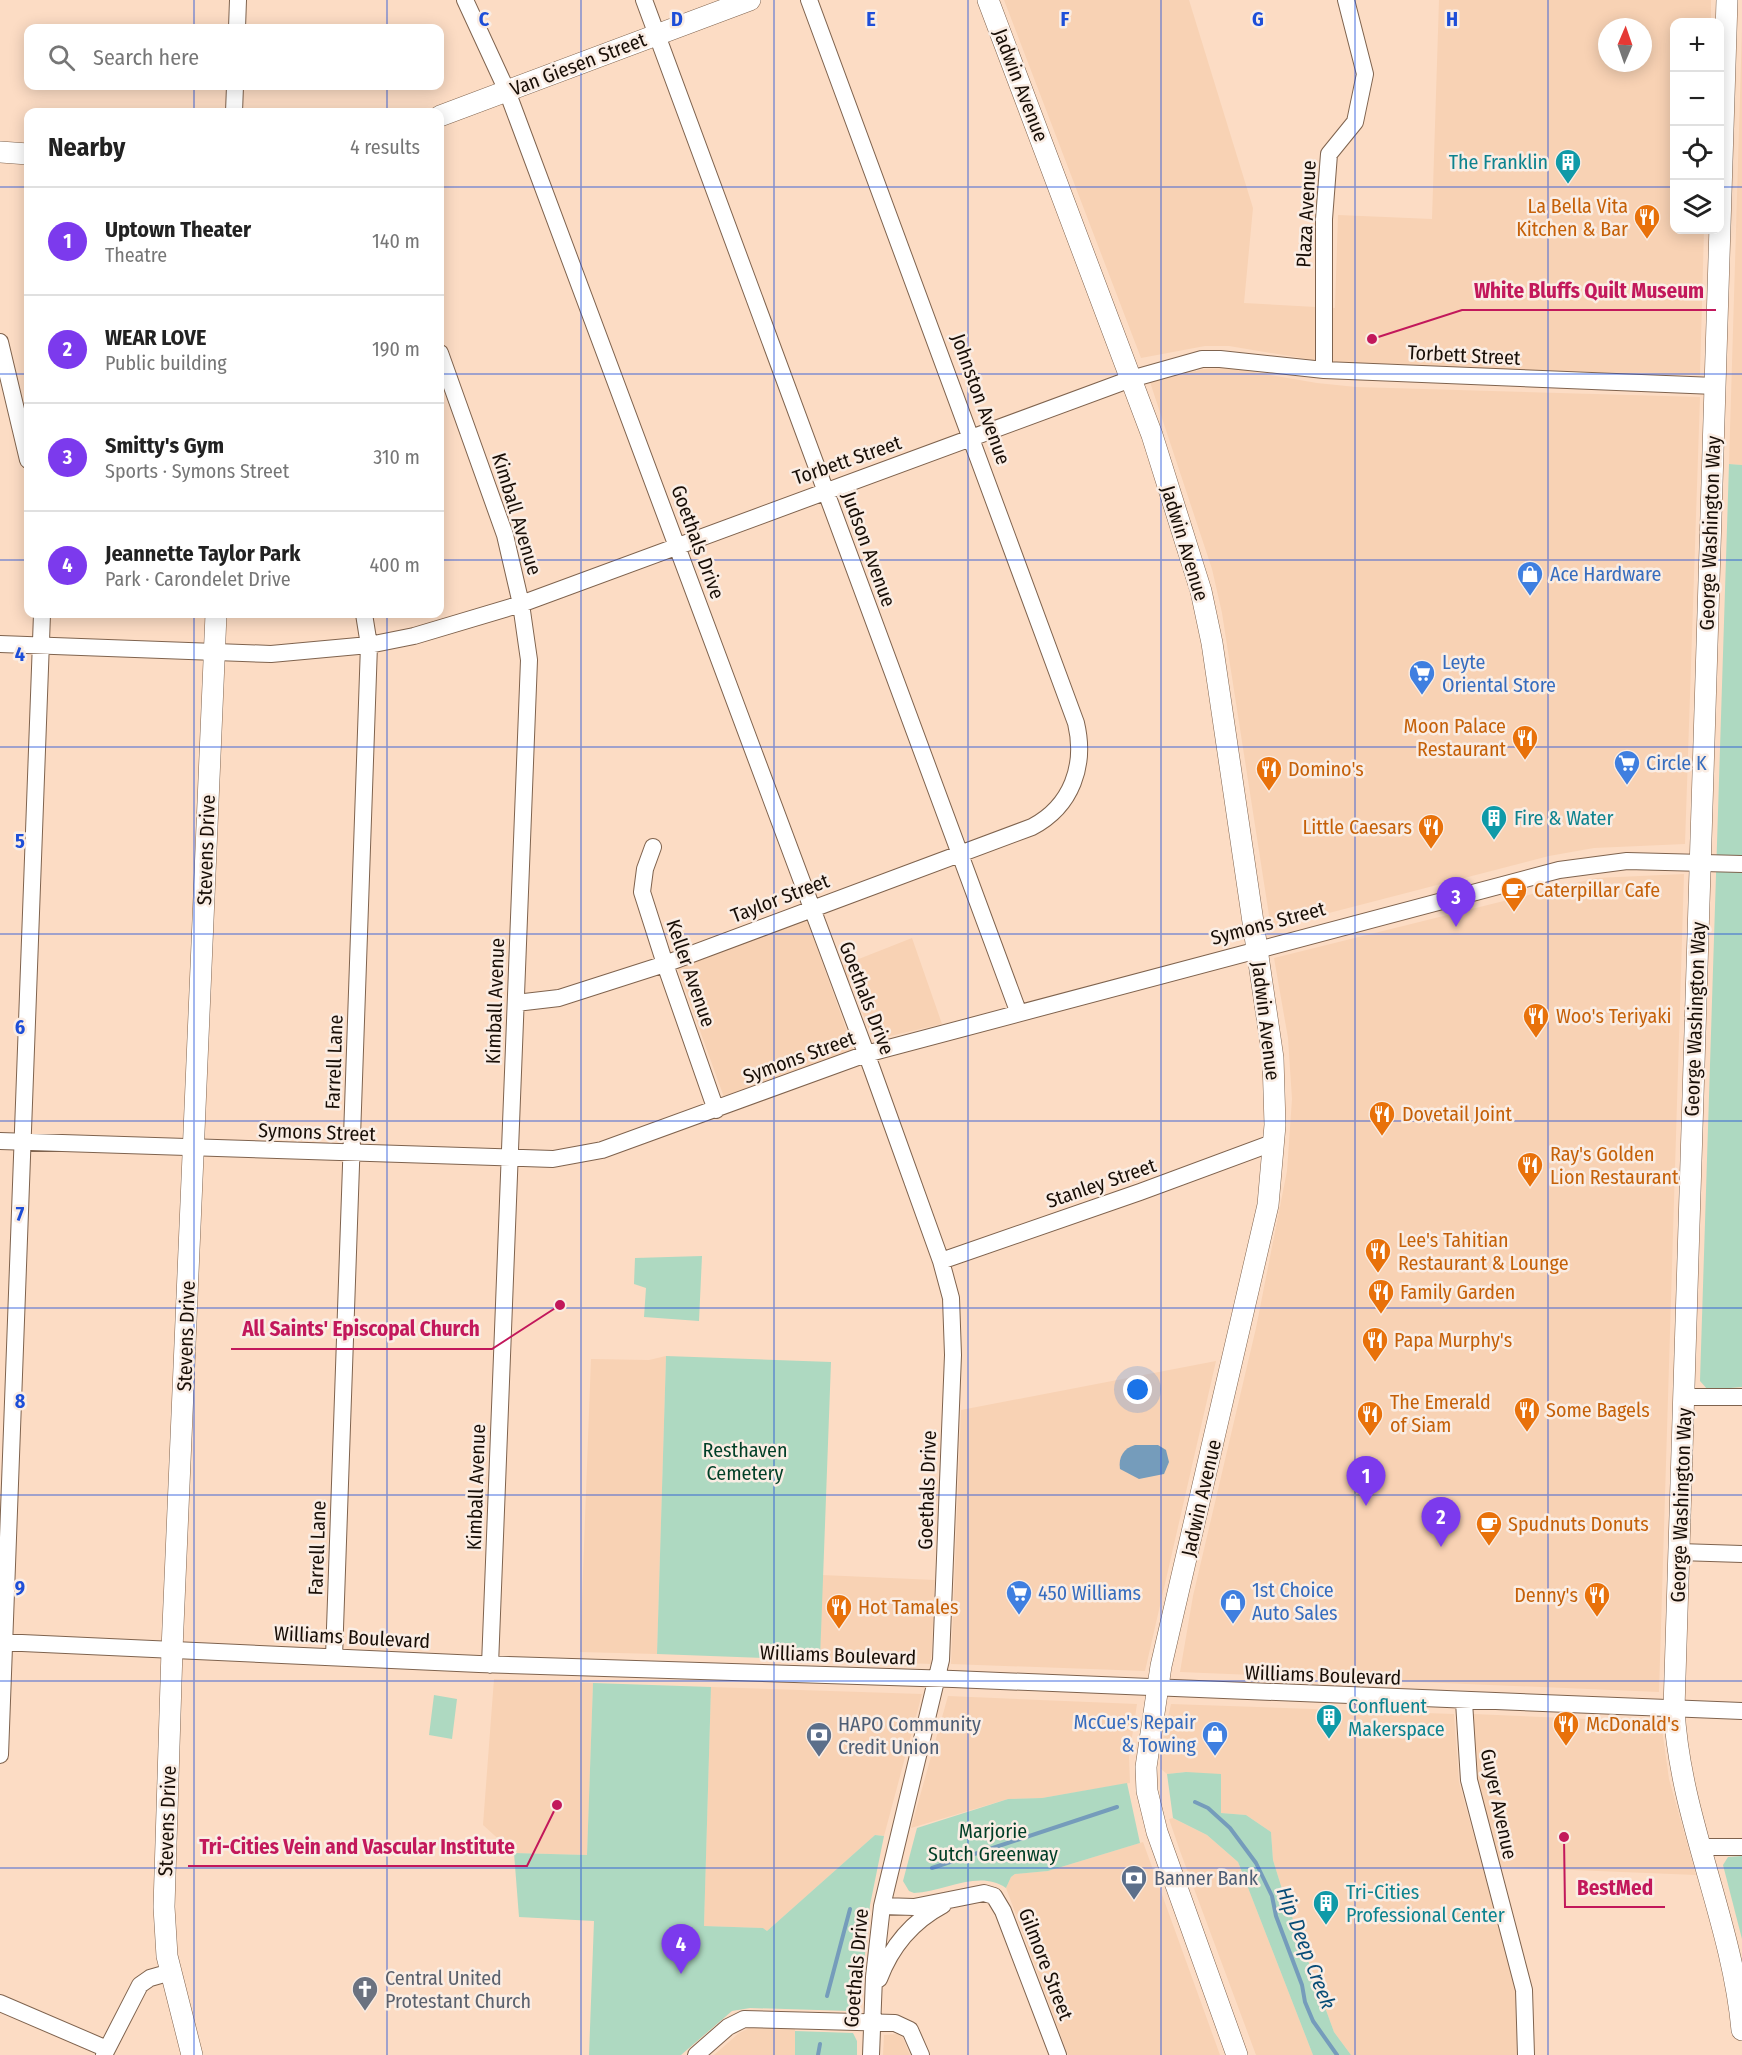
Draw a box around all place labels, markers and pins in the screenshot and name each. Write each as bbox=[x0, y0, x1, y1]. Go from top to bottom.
building icon: The Franklin bbox=[1553, 147, 1583, 185]
place label: The Franklin bbox=[1449, 150, 1548, 174]
place label: La Bella Vita Kitchen & Bar bbox=[1516, 194, 1628, 241]
restaurant icon: La Bella Vita Kitchen & Bar bbox=[1632, 202, 1662, 240]
callout: White Bluffs Quilt Museum bbox=[1462, 271, 1716, 310]
shop icon: Ace Hardware bbox=[1515, 559, 1545, 597]
place label: Ace Hardware bbox=[1550, 562, 1661, 586]
place label: Leyte Oriental Store bbox=[1442, 650, 1556, 697]
supermarket icon: Leyte Oriental Store bbox=[1407, 658, 1437, 696]
place label: Moon Palace Restaurant bbox=[1403, 714, 1506, 761]
restaurant icon: Moon Palace Restaurant bbox=[1510, 723, 1540, 761]
supermarket icon: Circle K bbox=[1612, 748, 1642, 786]
place label: Circle K bbox=[1646, 751, 1707, 775]
restaurant icon: Domino's bbox=[1254, 754, 1284, 792]
place label: Domino's bbox=[1288, 757, 1364, 781]
building icon: Fire & Water bbox=[1479, 803, 1509, 841]
place label: Fire & Water bbox=[1514, 806, 1613, 830]
restaurant icon: Little Caesars bbox=[1416, 812, 1446, 850]
place label: Little Caesars bbox=[1302, 815, 1412, 839]
cafe icon: Caterpillar Cafe bbox=[1499, 875, 1529, 913]
pin: 3 bbox=[1436, 878, 1476, 927]
place label: Caterpillar Cafe bbox=[1534, 878, 1660, 902]
restaurant icon: Woo's Teriyaki bbox=[1521, 1001, 1551, 1039]
place label: Woo's Teriyaki bbox=[1556, 1004, 1672, 1028]
restaurant icon: Dovetail Joint bbox=[1367, 1099, 1397, 1137]
place label: Dovetail Joint bbox=[1402, 1102, 1513, 1126]
place label: Ray's Golden Lion Restaurant bbox=[1550, 1142, 1679, 1189]
restaurant icon: Ray's Golden Lion Restaurant bbox=[1515, 1150, 1545, 1188]
place label: Lee's Tahitian Restaurant & Lounge bbox=[1398, 1228, 1569, 1275]
restaurant icon: Lee's Tahitian Restaurant & Lounge bbox=[1363, 1236, 1393, 1274]
restaurant icon: Family Garden bbox=[1366, 1277, 1396, 1315]
place label: Family Garden bbox=[1400, 1280, 1515, 1304]
callout: All Saints' Episcopal Church bbox=[231, 1310, 492, 1349]
restaurant icon: Papa Murphy's bbox=[1360, 1325, 1390, 1363]
place label: Papa Murphy's bbox=[1394, 1328, 1512, 1352]
place label: The Emerald of Siam bbox=[1390, 1390, 1491, 1437]
restaurant icon: Some Bagels bbox=[1512, 1395, 1542, 1433]
place label: Some Bagels bbox=[1546, 1398, 1650, 1422]
restaurant icon: The Emerald of Siam bbox=[1355, 1399, 1385, 1437]
pin: 1 bbox=[1346, 1456, 1386, 1506]
pin: 2 bbox=[1422, 1498, 1460, 1547]
cafe icon: Spudnuts Donuts bbox=[1474, 1509, 1504, 1547]
place label: Spudnuts Donuts bbox=[1508, 1512, 1649, 1536]
supermarket icon: 450 Williams bbox=[1004, 1578, 1034, 1616]
place label: 1st Choice Auto Sales bbox=[1252, 1578, 1338, 1625]
restaurant icon: Denny's bbox=[1582, 1580, 1612, 1618]
place label: 450 Williams bbox=[1038, 1581, 1141, 1605]
place label: Denny's bbox=[1514, 1583, 1578, 1607]
shop icon: 1st Choice Auto Sales bbox=[1218, 1587, 1248, 1625]
restaurant icon: Hot Tamales bbox=[824, 1592, 854, 1630]
place label: Hot Tamales bbox=[858, 1595, 959, 1619]
place label: Confluent Makerspace bbox=[1348, 1694, 1445, 1741]
building icon: Confluent Makerspace bbox=[1314, 1702, 1344, 1740]
restaurant icon: McDonald's bbox=[1551, 1709, 1581, 1747]
place label: McCue's Repair & Towing bbox=[1073, 1710, 1197, 1757]
place label: HAPO Community Credit Union bbox=[838, 1712, 981, 1759]
place label: McDonald's bbox=[1586, 1712, 1679, 1736]
shop icon: McCue's Repair & Towing bbox=[1200, 1719, 1230, 1757]
bank icon: HAPO Community Credit Union bbox=[804, 1720, 834, 1758]
callout: Tri-Cities Vein and Vascular Institute bbox=[188, 1827, 527, 1866]
bank icon: Banner Bank bbox=[1119, 1863, 1149, 1901]
place label: Banner Bank bbox=[1154, 1866, 1259, 1890]
callout: BestMed bbox=[1565, 1868, 1665, 1907]
place label: Tri-Cities Professional Center bbox=[1346, 1880, 1505, 1927]
building icon: Tri-Cities Professional Center bbox=[1311, 1888, 1341, 1926]
pin: 4 bbox=[662, 1924, 700, 1974]
place label: Central United Protestant Church bbox=[385, 1966, 531, 2013]
church icon: Central United Protestant Church bbox=[350, 1974, 380, 2012]

